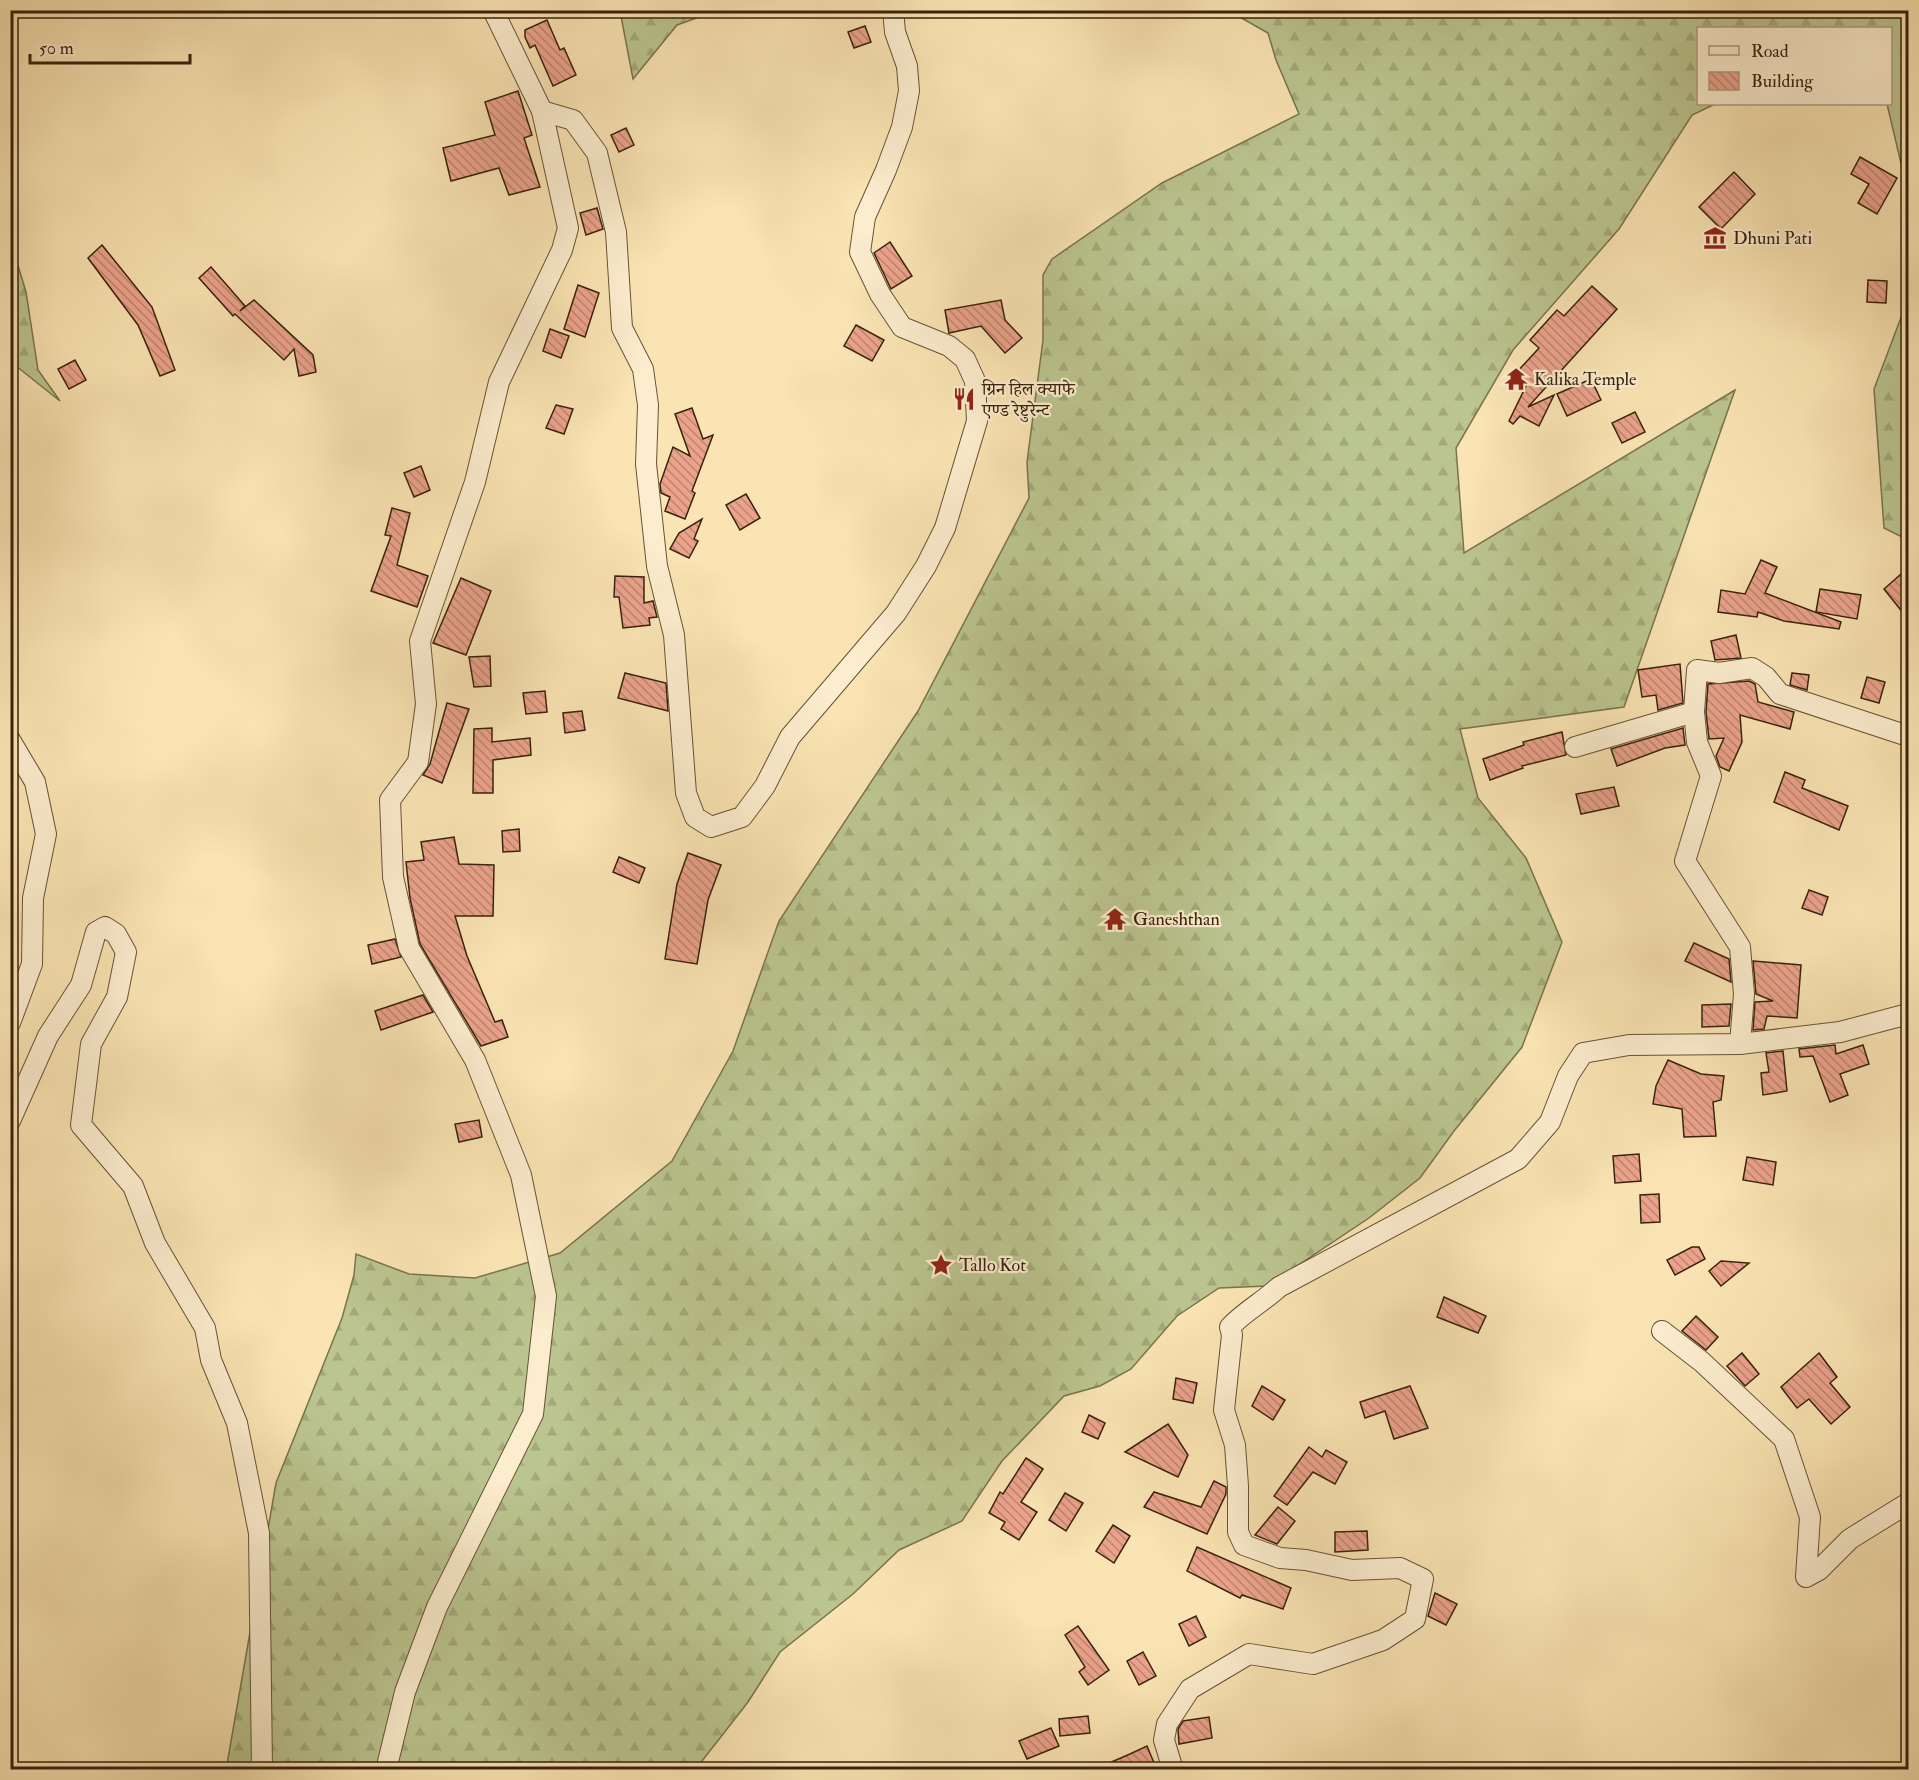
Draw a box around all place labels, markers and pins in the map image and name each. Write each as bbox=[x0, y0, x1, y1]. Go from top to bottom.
museum icon: Dhuni Pati bbox=[1702, 225, 1728, 251]
place label: Dhuni Pati bbox=[1733, 227, 1812, 250]
temple icon: Kalika Temple bbox=[1503, 366, 1529, 392]
place label: Kalika Temple bbox=[1534, 368, 1637, 391]
place label: ग्रिन हिल क्याफे एण्ड रेष्टुरेन्ट bbox=[981, 378, 1076, 422]
restaurant icon: ग्रिन हिल क्याफे एण्ड रेष्टुरेन्ट bbox=[951, 386, 977, 412]
temple icon: Ganeshthan bbox=[1102, 906, 1128, 932]
place label: Ganeshthan bbox=[1133, 908, 1220, 931]
place icon: Tallo Kot bbox=[928, 1252, 954, 1278]
place label: Tallo Kot bbox=[959, 1254, 1026, 1277]

